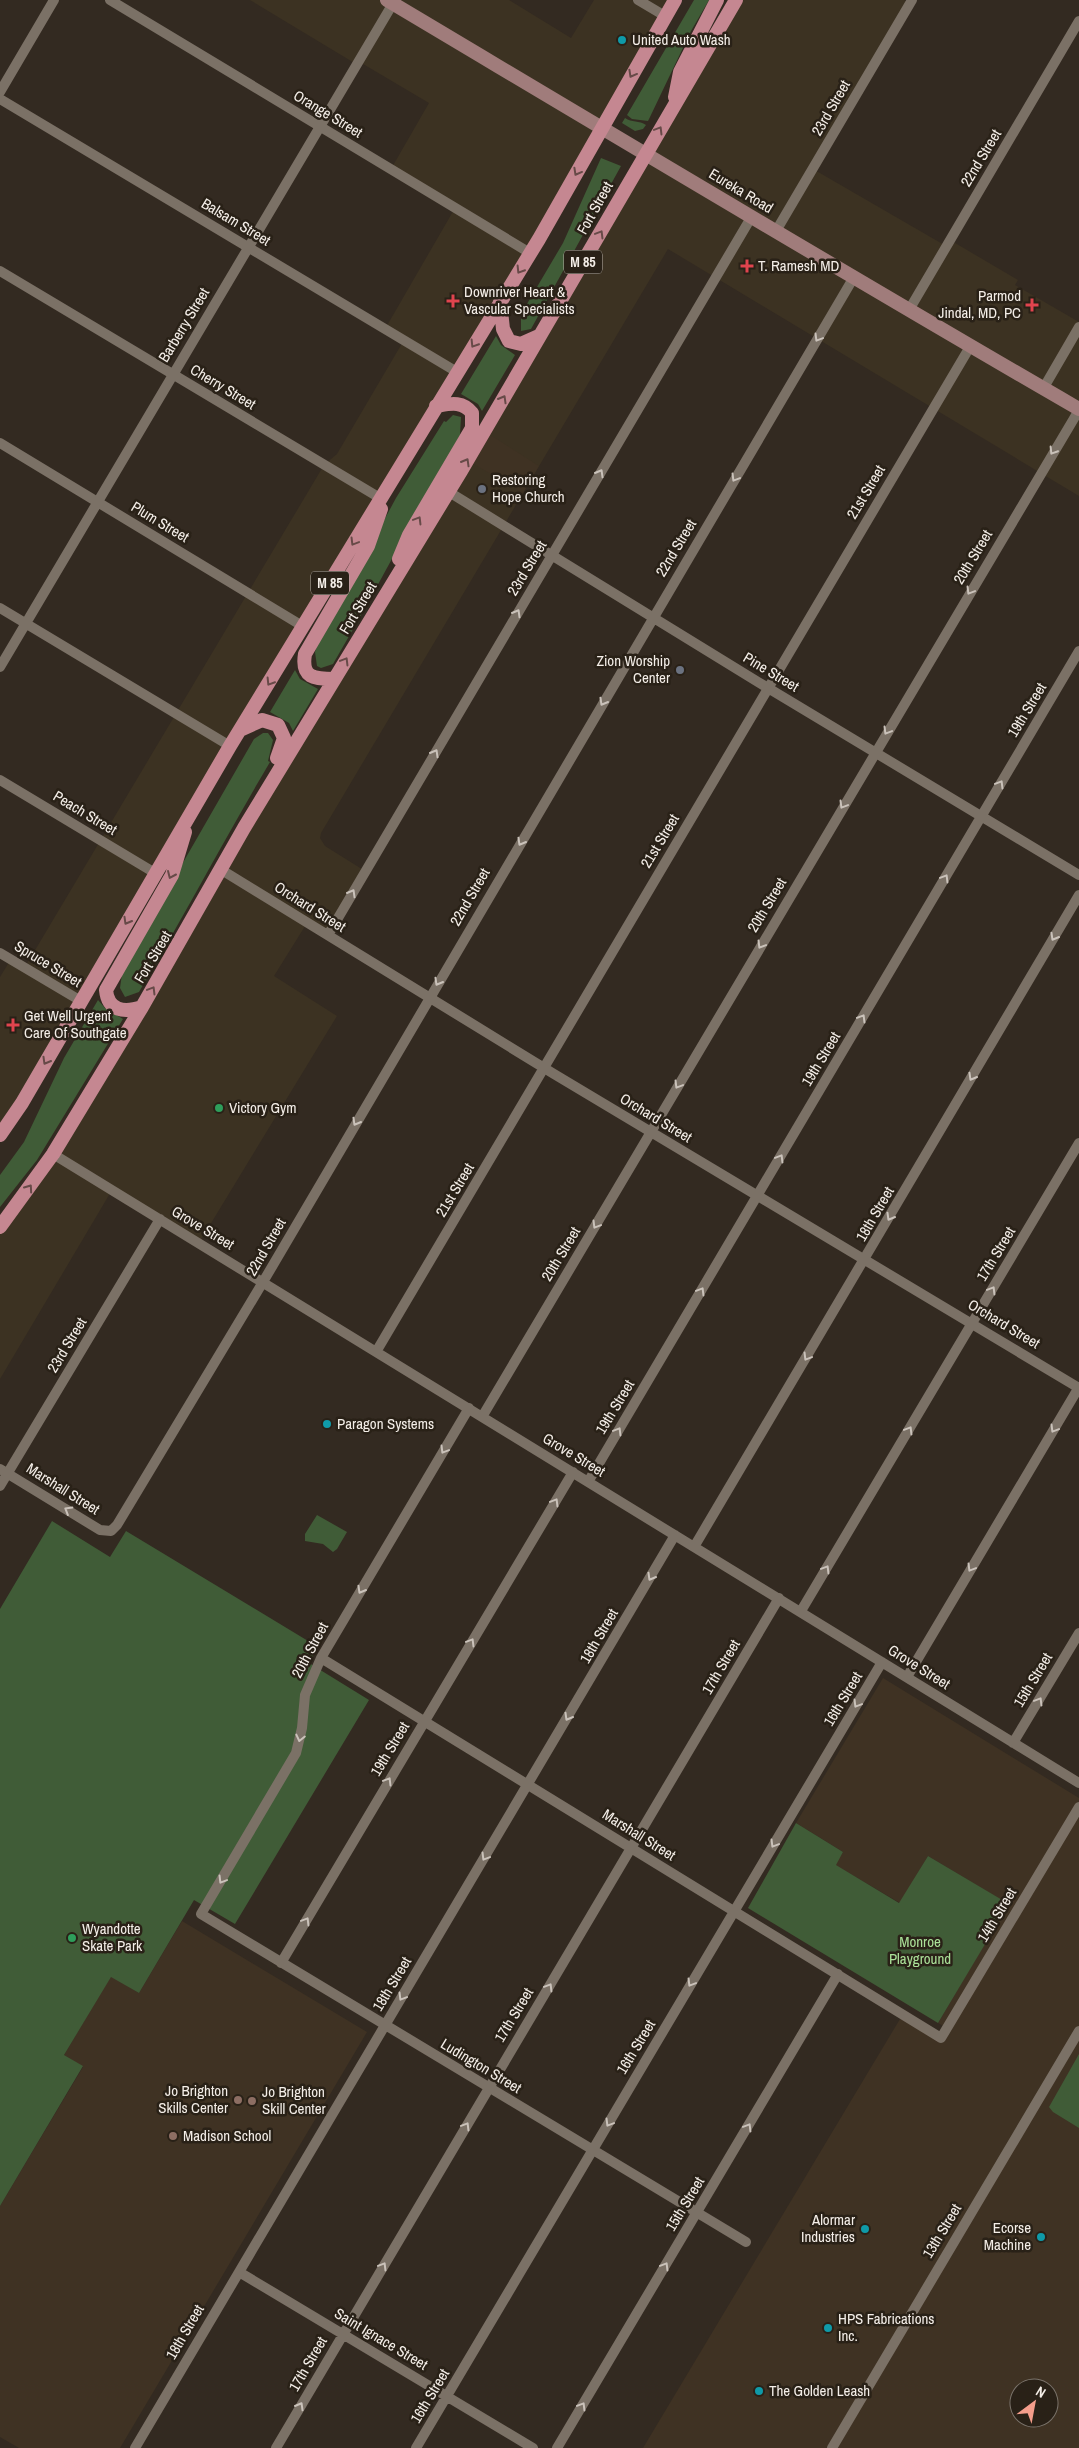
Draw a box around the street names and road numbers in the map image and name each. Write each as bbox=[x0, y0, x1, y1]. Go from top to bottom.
street label: 23rd Street bbox=[806, 76, 855, 139]
street label: Orange Street bbox=[290, 85, 367, 143]
street label: 22nd Street bbox=[955, 125, 1006, 190]
street label: Eureka Road bbox=[705, 163, 777, 218]
street label: Fort Street bbox=[571, 177, 618, 238]
street label: Balsam Street bbox=[198, 193, 275, 251]
road number: M 85 bbox=[564, 250, 602, 274]
street label: Barberry Street bbox=[153, 283, 214, 366]
street label: Cherry Street bbox=[187, 359, 261, 415]
street label: 21st Street bbox=[841, 460, 890, 523]
street label: Plum Street bbox=[127, 496, 194, 547]
street label: 22nd Street bbox=[650, 515, 701, 580]
street label: 20th Street bbox=[948, 525, 997, 588]
street label: 23rd Street bbox=[502, 536, 552, 599]
road number: M 85 bbox=[311, 572, 349, 594]
street label: Fort Street bbox=[334, 577, 382, 638]
street label: Pine Street bbox=[739, 647, 804, 697]
street label: 19th Street bbox=[1002, 678, 1051, 741]
street label: Peach Street bbox=[49, 785, 122, 840]
street label: 21st Street bbox=[635, 809, 684, 872]
street label: 22nd Street bbox=[445, 863, 495, 930]
street label: 20th Street bbox=[742, 873, 791, 936]
street label: Orchard Street bbox=[270, 876, 351, 937]
street label: Fort Street bbox=[129, 926, 177, 987]
street label: Spruce Street bbox=[11, 935, 86, 992]
street label: 19th Street bbox=[796, 1027, 845, 1090]
street label: Orchard Street bbox=[616, 1088, 697, 1148]
street label: 21st Street bbox=[430, 1158, 479, 1221]
street label: 18th Street bbox=[850, 1182, 899, 1245]
street label: Grove Street bbox=[168, 1201, 239, 1255]
street label: 22nd Street bbox=[241, 1213, 291, 1280]
street label: 20th Street bbox=[536, 1222, 585, 1285]
street label: 17th Street bbox=[971, 1222, 1020, 1285]
street label: Orchard Street bbox=[964, 1294, 1045, 1354]
street label: 23rd Street bbox=[42, 1313, 92, 1376]
street label: 19th Street bbox=[590, 1375, 639, 1438]
street label: Grove Street bbox=[539, 1428, 610, 1482]
street label: Marshall Street bbox=[23, 1458, 104, 1520]
street label: 18th Street bbox=[574, 1604, 623, 1667]
street label: 20th Street bbox=[286, 1618, 333, 1681]
street label: 17th Street bbox=[696, 1635, 745, 1698]
street label: Grove Street bbox=[884, 1639, 955, 1694]
street label: 15th Street bbox=[1008, 1648, 1057, 1711]
street label: 16th Street bbox=[818, 1667, 867, 1730]
street label: 19th Street bbox=[365, 1717, 414, 1780]
street label: Marshall Street bbox=[599, 1804, 680, 1866]
street label: 14th Street bbox=[972, 1883, 1021, 1946]
street label: 18th Street bbox=[367, 1952, 416, 2015]
street label: 17th Street bbox=[489, 1983, 538, 2046]
street label: 16th Street bbox=[611, 2015, 660, 2078]
street label: Ludington Street bbox=[437, 2033, 526, 2098]
street label: 15th Street bbox=[660, 2172, 709, 2235]
street label: 13th Street bbox=[917, 2199, 966, 2262]
street label: 18th Street bbox=[160, 2300, 209, 2363]
street label: Saint Ignace Street bbox=[331, 2302, 432, 2375]
street label: 17th Street bbox=[283, 2332, 332, 2395]
street label: 16th Street bbox=[405, 2364, 454, 2427]

